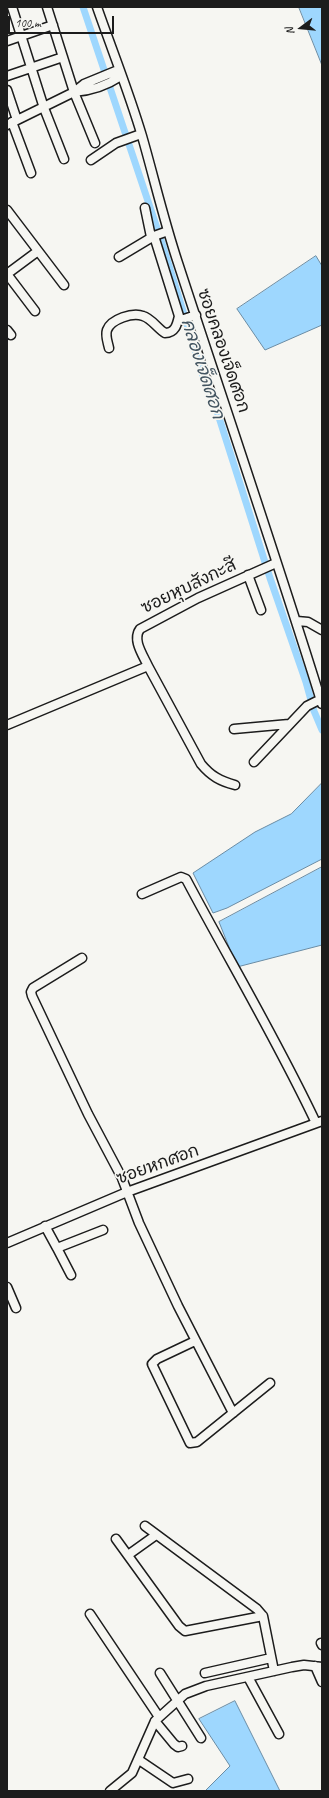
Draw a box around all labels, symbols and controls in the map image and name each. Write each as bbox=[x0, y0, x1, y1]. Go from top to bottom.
scale bar bbox=[10, 8, 116, 34]
north arrow bbox=[281, 8, 321, 48]
text: 100 m bbox=[15, 15, 41, 31]
text: N bbox=[282, 26, 297, 37]
street label: ซอยคลองเจ็ดศอก bbox=[192, 286, 254, 416]
water label: คลองเจ็ดศอก bbox=[176, 316, 228, 422]
street label: ซอยหุบสังกะสี bbox=[138, 555, 240, 619]
street label: ซอยหกศอก bbox=[114, 1141, 202, 1189]

